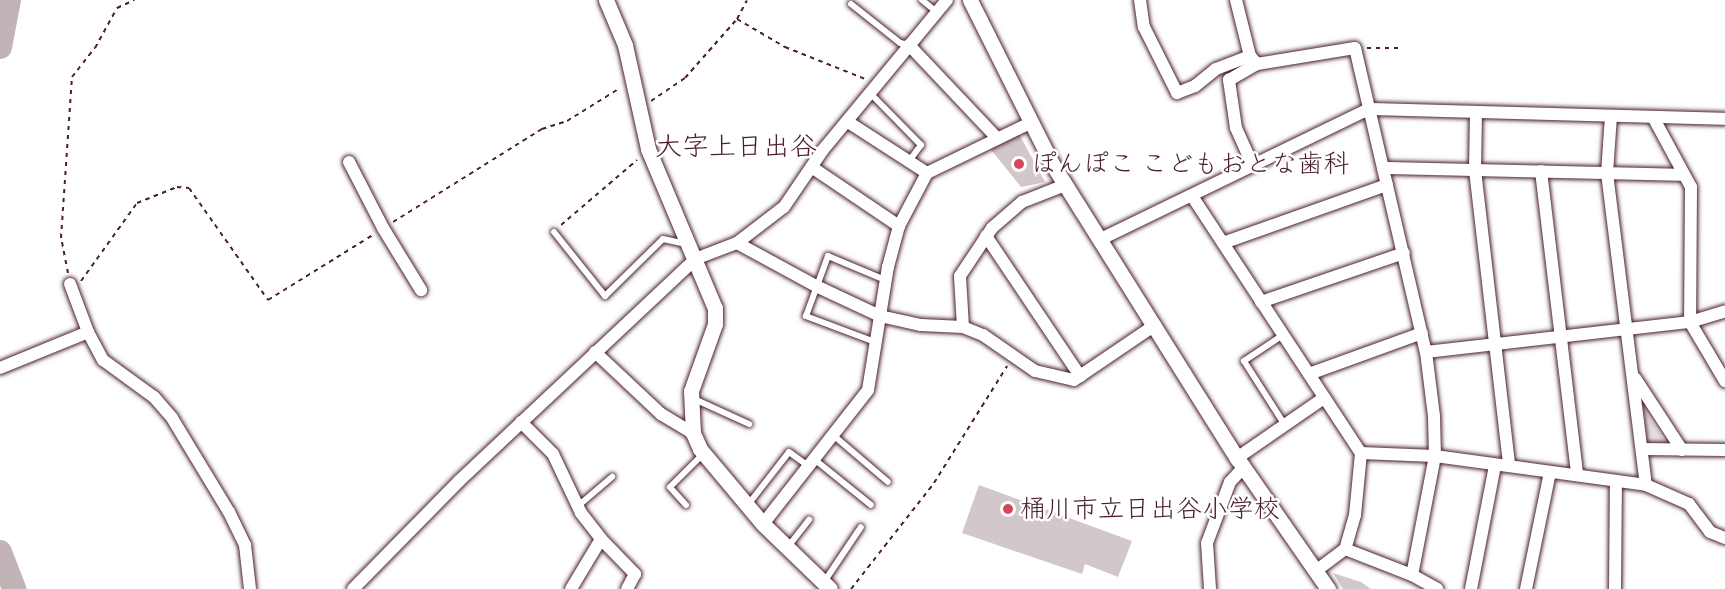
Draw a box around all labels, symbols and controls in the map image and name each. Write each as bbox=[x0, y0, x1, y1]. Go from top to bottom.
district label: 大字上日出谷 bbox=[655, 131, 817, 163]
place label: ぽんぽこ こどもおとな歯科 bbox=[1031, 148, 1349, 180]
marker: ぽんぽこ こどもおとな歯科 bbox=[1012, 157, 1026, 171]
place label: 桶川市立日出谷小学校 bbox=[1020, 493, 1280, 525]
marker: 桶川市立日出谷小学校 bbox=[1001, 502, 1015, 516]

